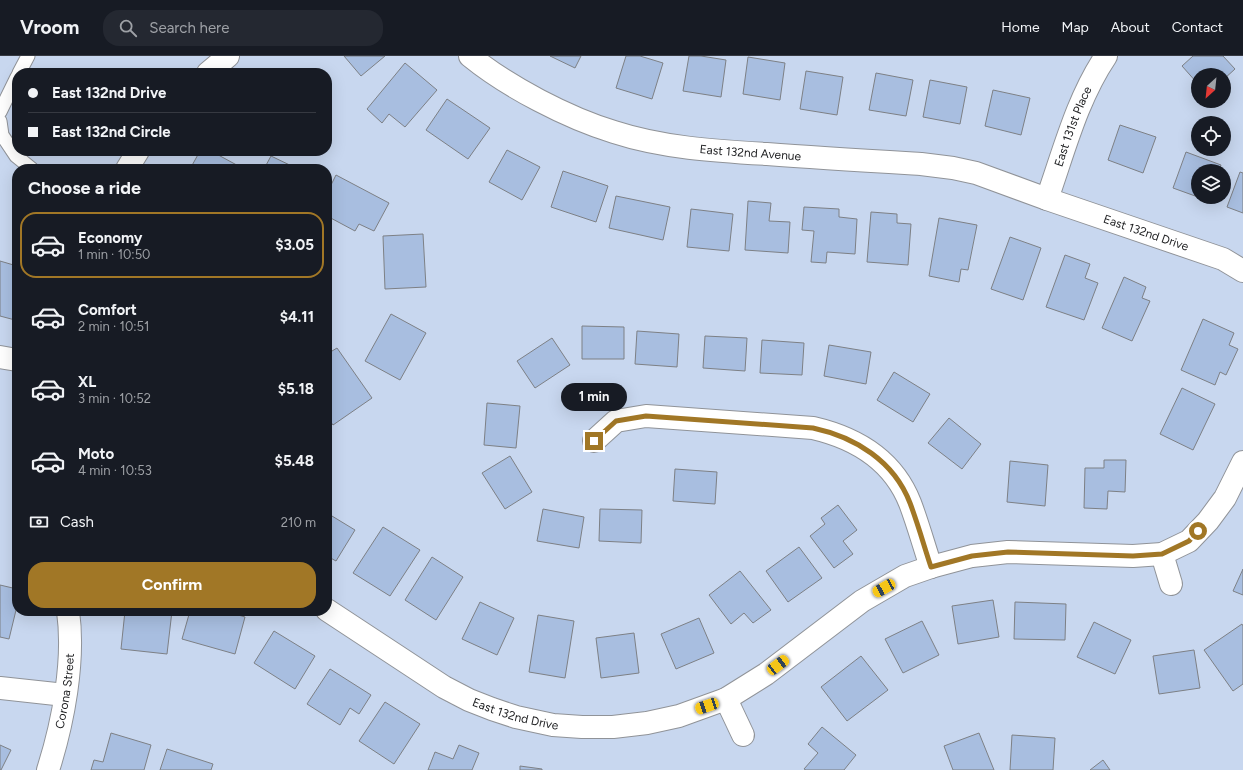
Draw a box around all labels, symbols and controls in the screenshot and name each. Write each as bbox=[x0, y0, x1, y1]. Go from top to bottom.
search box bbox=[103, 10, 383, 46]
text: Vroom bbox=[20, 16, 79, 39]
icon: search bbox=[117, 17, 139, 39]
text: Search here bbox=[149, 19, 229, 37]
text: Home bbox=[1001, 19, 1040, 36]
text: Map bbox=[1062, 19, 1089, 36]
text: About bbox=[1111, 19, 1150, 36]
text: Contact bbox=[1172, 19, 1223, 36]
north arrow bbox=[1191, 68, 1231, 108]
map controls bbox=[1191, 68, 1231, 204]
text: East 132nd Drive bbox=[52, 84, 166, 102]
street label: East 131st Place bbox=[1051, 84, 1095, 168]
button: locate bbox=[1191, 116, 1231, 156]
text: East 132nd Circle bbox=[52, 123, 170, 141]
street label: East 132nd Avenue bbox=[699, 142, 802, 164]
button: layers bbox=[1191, 164, 1231, 204]
text: Choose a ride bbox=[28, 177, 141, 199]
street label: East 132nd Drive bbox=[1102, 212, 1191, 254]
icon: car bbox=[30, 227, 66, 263]
text: Economy bbox=[78, 229, 143, 247]
text: $3.05 bbox=[275, 236, 314, 254]
text: 1 min · 10:50 bbox=[78, 247, 150, 262]
icon: car bbox=[30, 299, 66, 335]
text: Comfort bbox=[78, 301, 137, 319]
text: $4.11 bbox=[280, 308, 314, 326]
text: 2 min · 10:51 bbox=[78, 319, 149, 334]
icon: car bbox=[30, 371, 66, 407]
text: XL bbox=[78, 373, 96, 391]
text: $5.18 bbox=[278, 380, 314, 398]
callout: 1 min bbox=[561, 383, 627, 411]
text: 1 min bbox=[579, 389, 609, 404]
text: 3 min · 10:52 bbox=[78, 391, 151, 406]
route end bbox=[585, 432, 603, 450]
icon: car bbox=[30, 443, 66, 479]
text: Moto bbox=[78, 445, 114, 463]
text: $5.48 bbox=[275, 452, 314, 470]
text: 4 min · 10:53 bbox=[78, 463, 152, 478]
icon: cash bbox=[28, 511, 50, 533]
text: Cash bbox=[60, 513, 94, 531]
text: 210 m bbox=[281, 515, 316, 530]
route start bbox=[1189, 522, 1207, 540]
button: Confirm bbox=[28, 562, 316, 608]
car bbox=[871, 577, 897, 599]
street label: Corona Street bbox=[52, 653, 77, 730]
car bbox=[765, 653, 791, 677]
street label: East 132nd Drive bbox=[470, 695, 559, 732]
car bbox=[694, 696, 720, 716]

